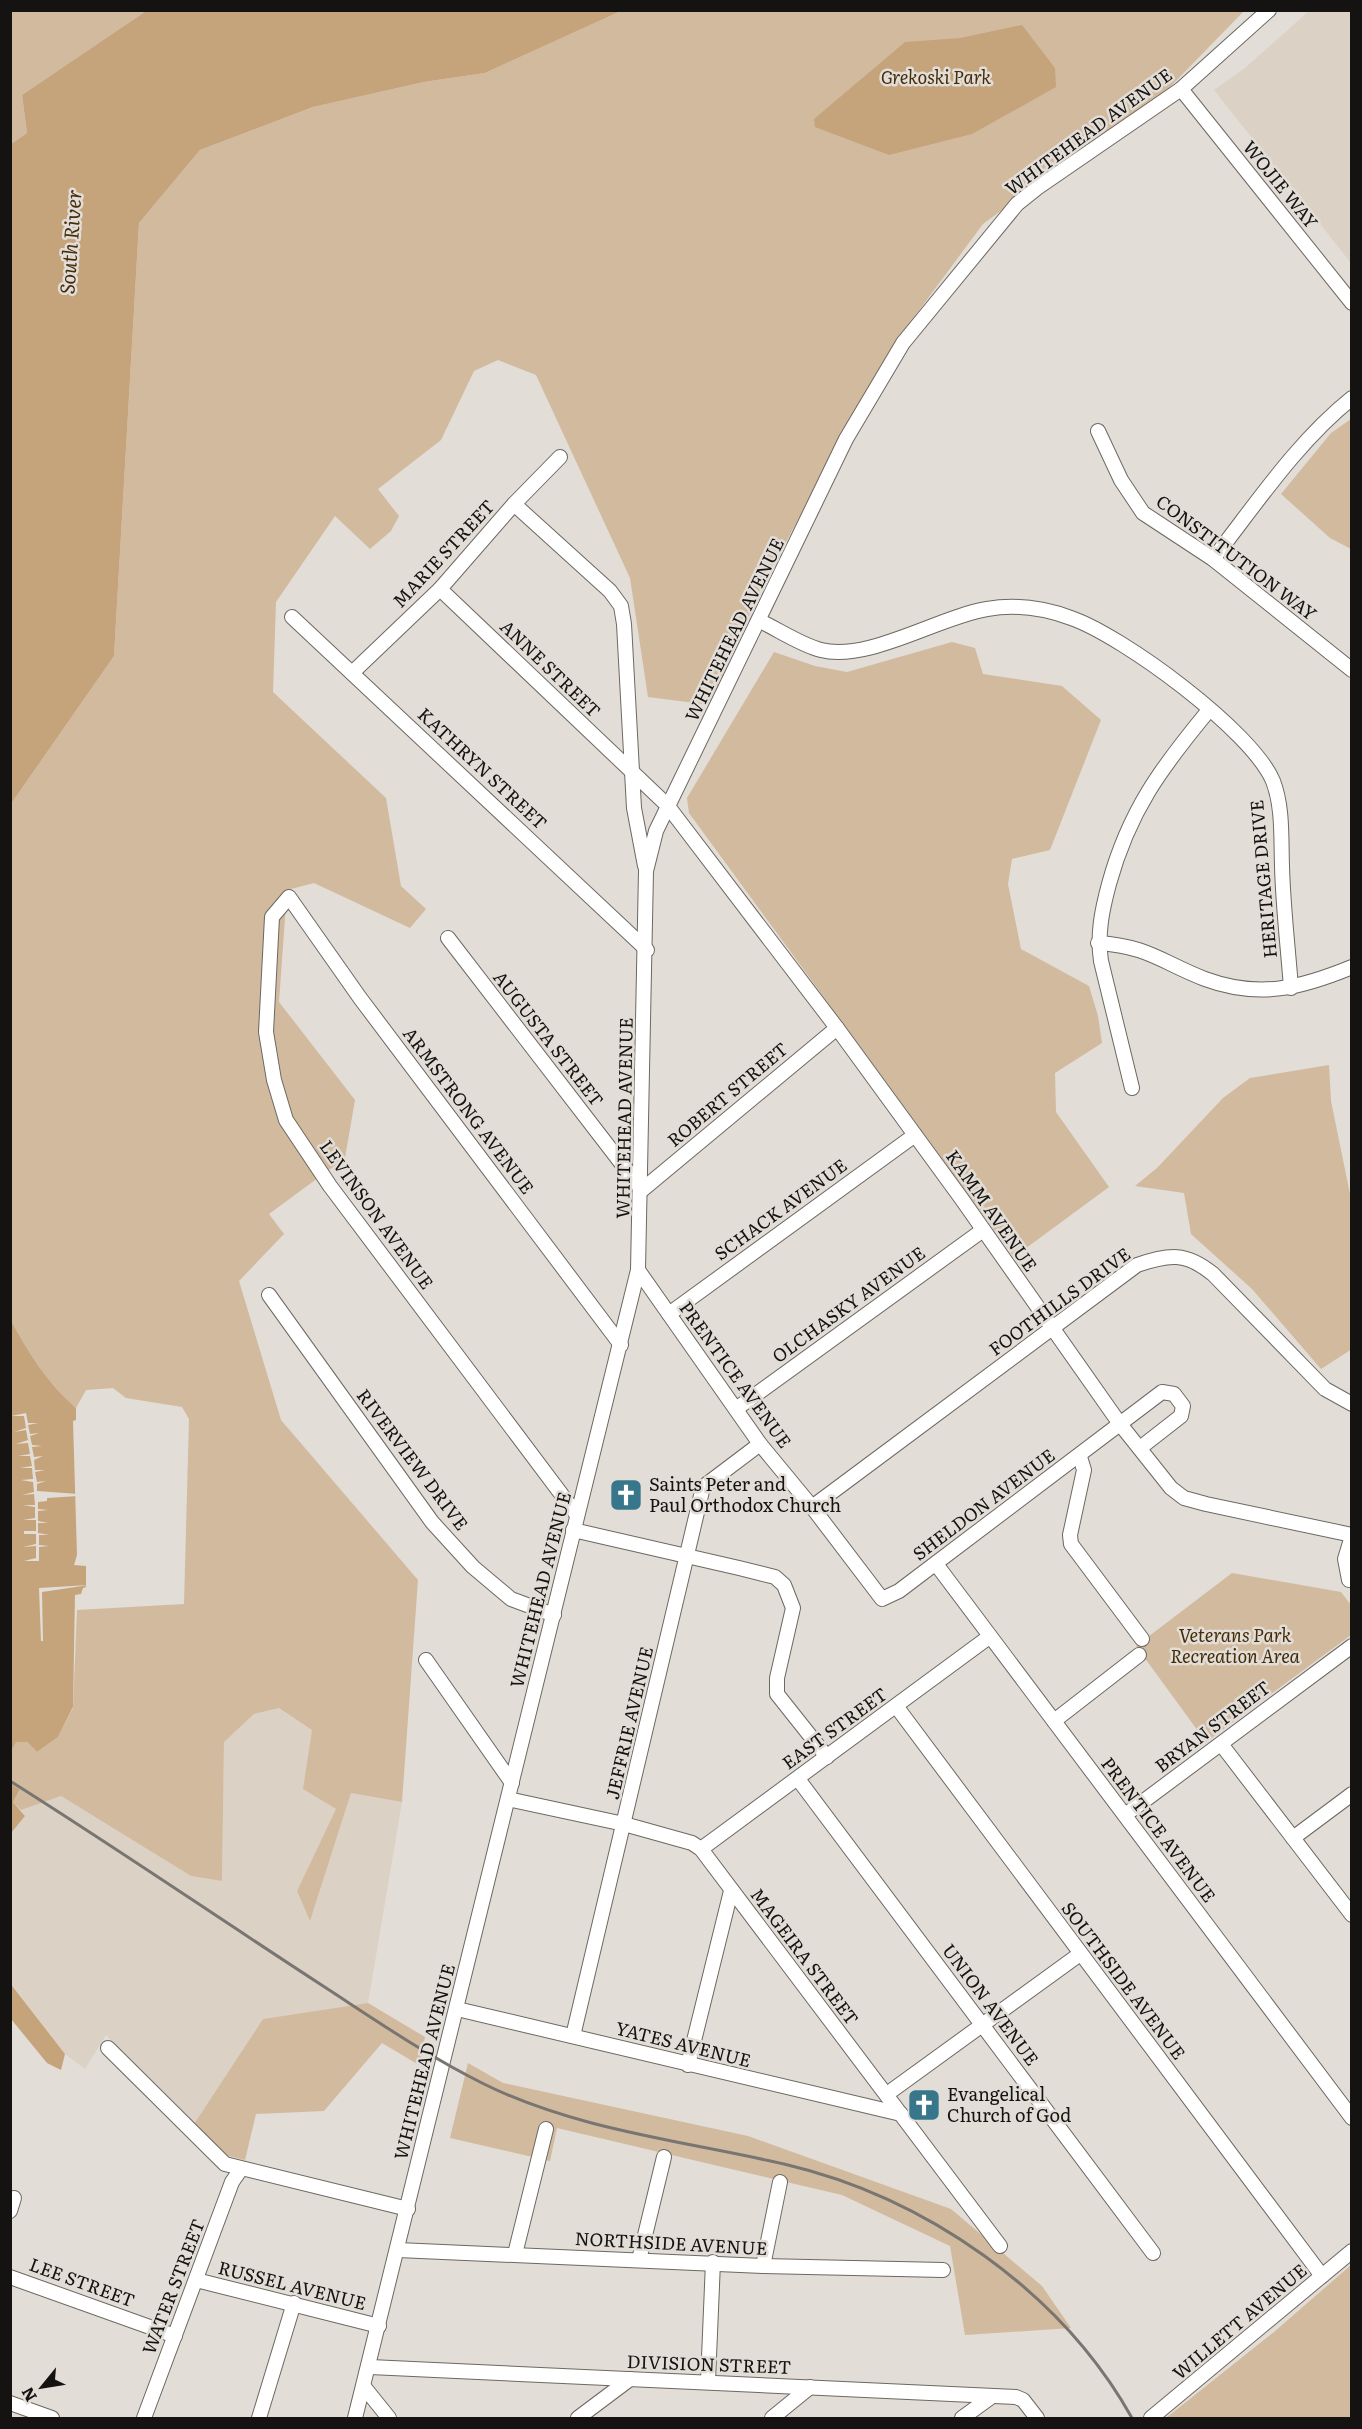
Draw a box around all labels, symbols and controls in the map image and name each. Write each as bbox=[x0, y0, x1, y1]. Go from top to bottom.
street label: WHITEHEAD AVENUE bbox=[999, 61, 1177, 201]
park label: Grekoski Park bbox=[881, 63, 991, 90]
street label: WOJIE WAY bbox=[1237, 134, 1325, 234]
water label: South River bbox=[50, 188, 88, 295]
street label: CONSTITUTION WAY bbox=[1151, 487, 1323, 626]
street label: MARIE STREET bbox=[386, 493, 500, 613]
street label: WHITEHEAD AVENUE bbox=[677, 533, 790, 726]
street label: ANNE STREET bbox=[495, 613, 607, 723]
street label: KATHRYN STREET bbox=[412, 701, 554, 835]
street label: HERITAGE DRIVE bbox=[1242, 799, 1283, 959]
street label: AUGUSTA STREET bbox=[488, 964, 611, 1112]
street label: WHITEHEAD AVENUE bbox=[608, 1017, 639, 1219]
street label: ARMSTRONG AVENUE bbox=[397, 1021, 541, 1199]
street label: ROBERT STREET bbox=[661, 1035, 793, 1153]
street label: LEVINSON AVENUE bbox=[314, 1134, 441, 1294]
street label: KAMM AVENUE bbox=[940, 1144, 1044, 1277]
street label: SCHACK AVENUE bbox=[708, 1151, 852, 1266]
street label: OLCHASKY AVENUE bbox=[766, 1239, 930, 1369]
street label: FOOTHILLS DRIVE bbox=[983, 1240, 1136, 1362]
street label: PRENTICE AVENUE bbox=[674, 1295, 799, 1453]
street label: RIVERVIEW DRIVE bbox=[351, 1383, 475, 1535]
street label: SHELDON AVENUE bbox=[906, 1441, 1060, 1566]
place label: Saints Peter and Paul Orthodox Church bbox=[649, 1470, 841, 1518]
church icon: Saints Peter and Paul Orthodox Church bbox=[608, 1477, 644, 1513]
street label: WHITEHEAD AVENUE bbox=[502, 1489, 577, 1690]
park label: Veterans Park Recreation Area bbox=[1170, 1621, 1300, 1669]
street label: JEFFRIE AVENUE bbox=[598, 1644, 659, 1802]
street label: BRYAN STREET bbox=[1149, 1673, 1275, 1778]
street label: EAST STREET bbox=[776, 1680, 892, 1775]
street label: PRENTICE AVENUE bbox=[1096, 1751, 1223, 1907]
street label: MAGEIRA STREET bbox=[745, 1882, 866, 2030]
street label: SOUTHSIDE AVENUE bbox=[1056, 1896, 1193, 2065]
street label: UNION AVENUE bbox=[936, 1938, 1046, 2071]
street label: WHITEHEAD AVENUE bbox=[386, 1961, 461, 2162]
street label: YATES AVENUE bbox=[613, 2014, 754, 2073]
place label: Evangelical Church of God bbox=[947, 2080, 1071, 2128]
church icon: Evangelical Church of God bbox=[906, 2087, 942, 2123]
street label: WATER STREET bbox=[134, 2215, 211, 2358]
street label: NORTHSIDE AVENUE bbox=[574, 2224, 768, 2261]
street label: LEE STREET bbox=[26, 2250, 139, 2313]
street label: RUSSEL AVENUE bbox=[216, 2253, 369, 2316]
street label: WILLETT AVENUE bbox=[1166, 2256, 1312, 2385]
street label: DIVISION STREET bbox=[626, 2347, 792, 2380]
north arrow bbox=[12, 2357, 72, 2417]
text: N bbox=[14, 2383, 42, 2407]

